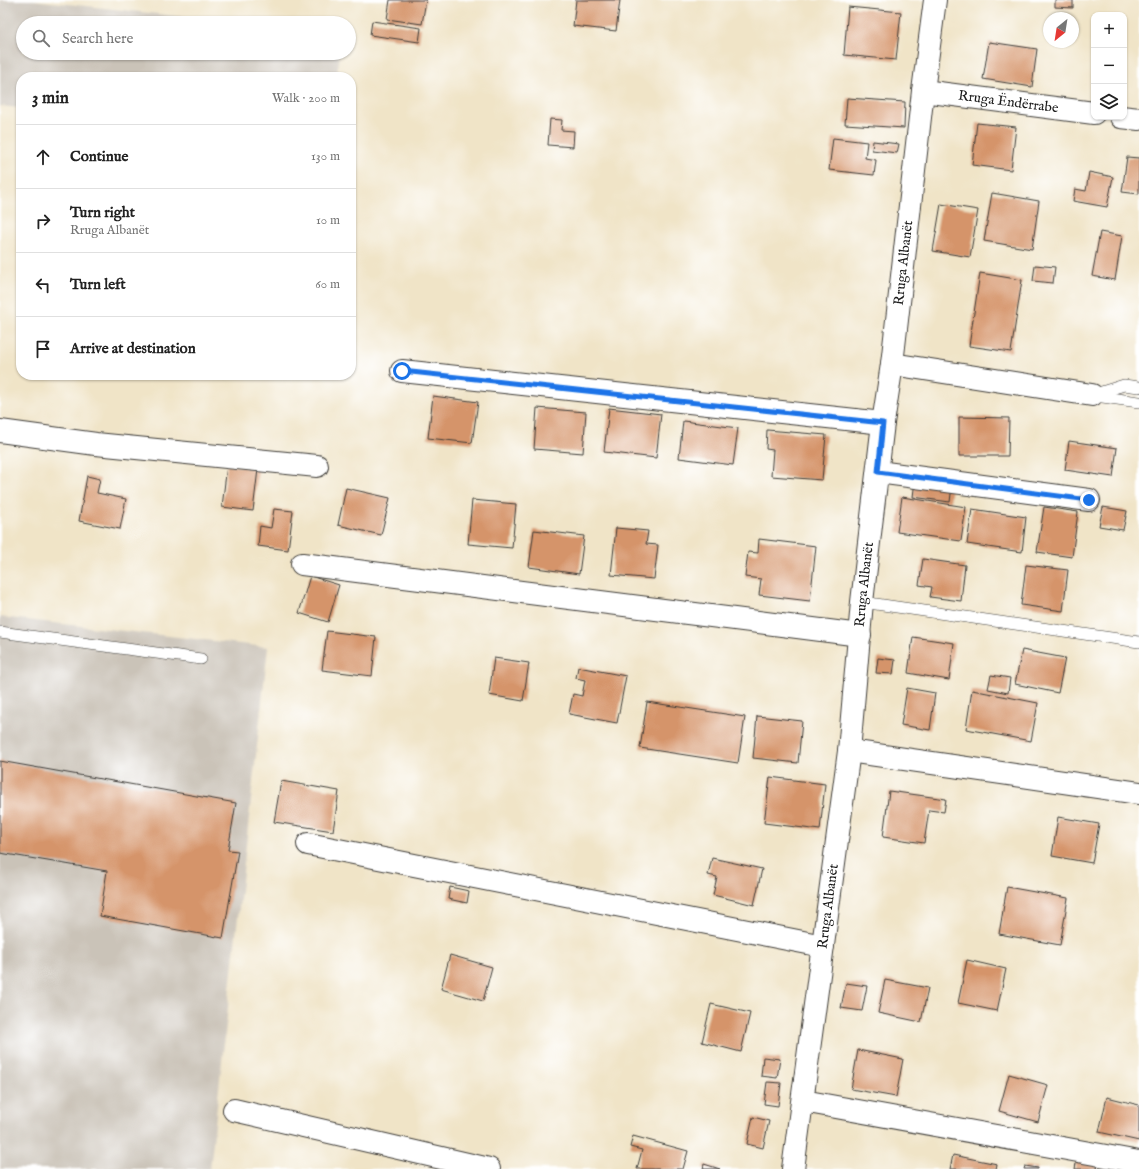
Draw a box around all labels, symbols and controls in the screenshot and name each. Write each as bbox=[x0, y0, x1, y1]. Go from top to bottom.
north arrow bbox=[1043, 12, 1079, 48]
map controls bbox=[1091, 12, 1127, 120]
button: + bbox=[1091, 12, 1127, 48]
search box bbox=[16, 16, 356, 60]
icon: search bbox=[30, 27, 52, 49]
text: Search here bbox=[62, 29, 133, 48]
button: − bbox=[1091, 48, 1127, 84]
button: layers bbox=[1091, 84, 1127, 120]
street label: Rruga Ëndërrabe bbox=[957, 87, 1060, 117]
text: 3 min bbox=[32, 88, 69, 109]
text: Walk · 200 m bbox=[272, 90, 340, 107]
icon: ahead bbox=[32, 146, 54, 168]
text: Continue bbox=[70, 147, 128, 166]
text: 130 m bbox=[311, 148, 340, 165]
text: Turn right bbox=[70, 203, 135, 222]
icon: right bbox=[32, 210, 54, 232]
text: 10 m bbox=[316, 212, 340, 229]
street label: Rruga Albanët bbox=[890, 219, 917, 306]
text: Rruga Albanët bbox=[70, 222, 149, 239]
icon: left bbox=[32, 274, 54, 296]
text: Turn left bbox=[70, 275, 126, 294]
text: 60 m bbox=[315, 276, 340, 293]
icon: arrive bbox=[32, 338, 54, 360]
text: Arrive at destination bbox=[70, 339, 196, 358]
route start bbox=[393, 362, 411, 380]
route end bbox=[1080, 491, 1098, 509]
street label: Rruga Albanët bbox=[851, 541, 878, 628]
street label: Rruga Albanët bbox=[814, 863, 843, 950]

